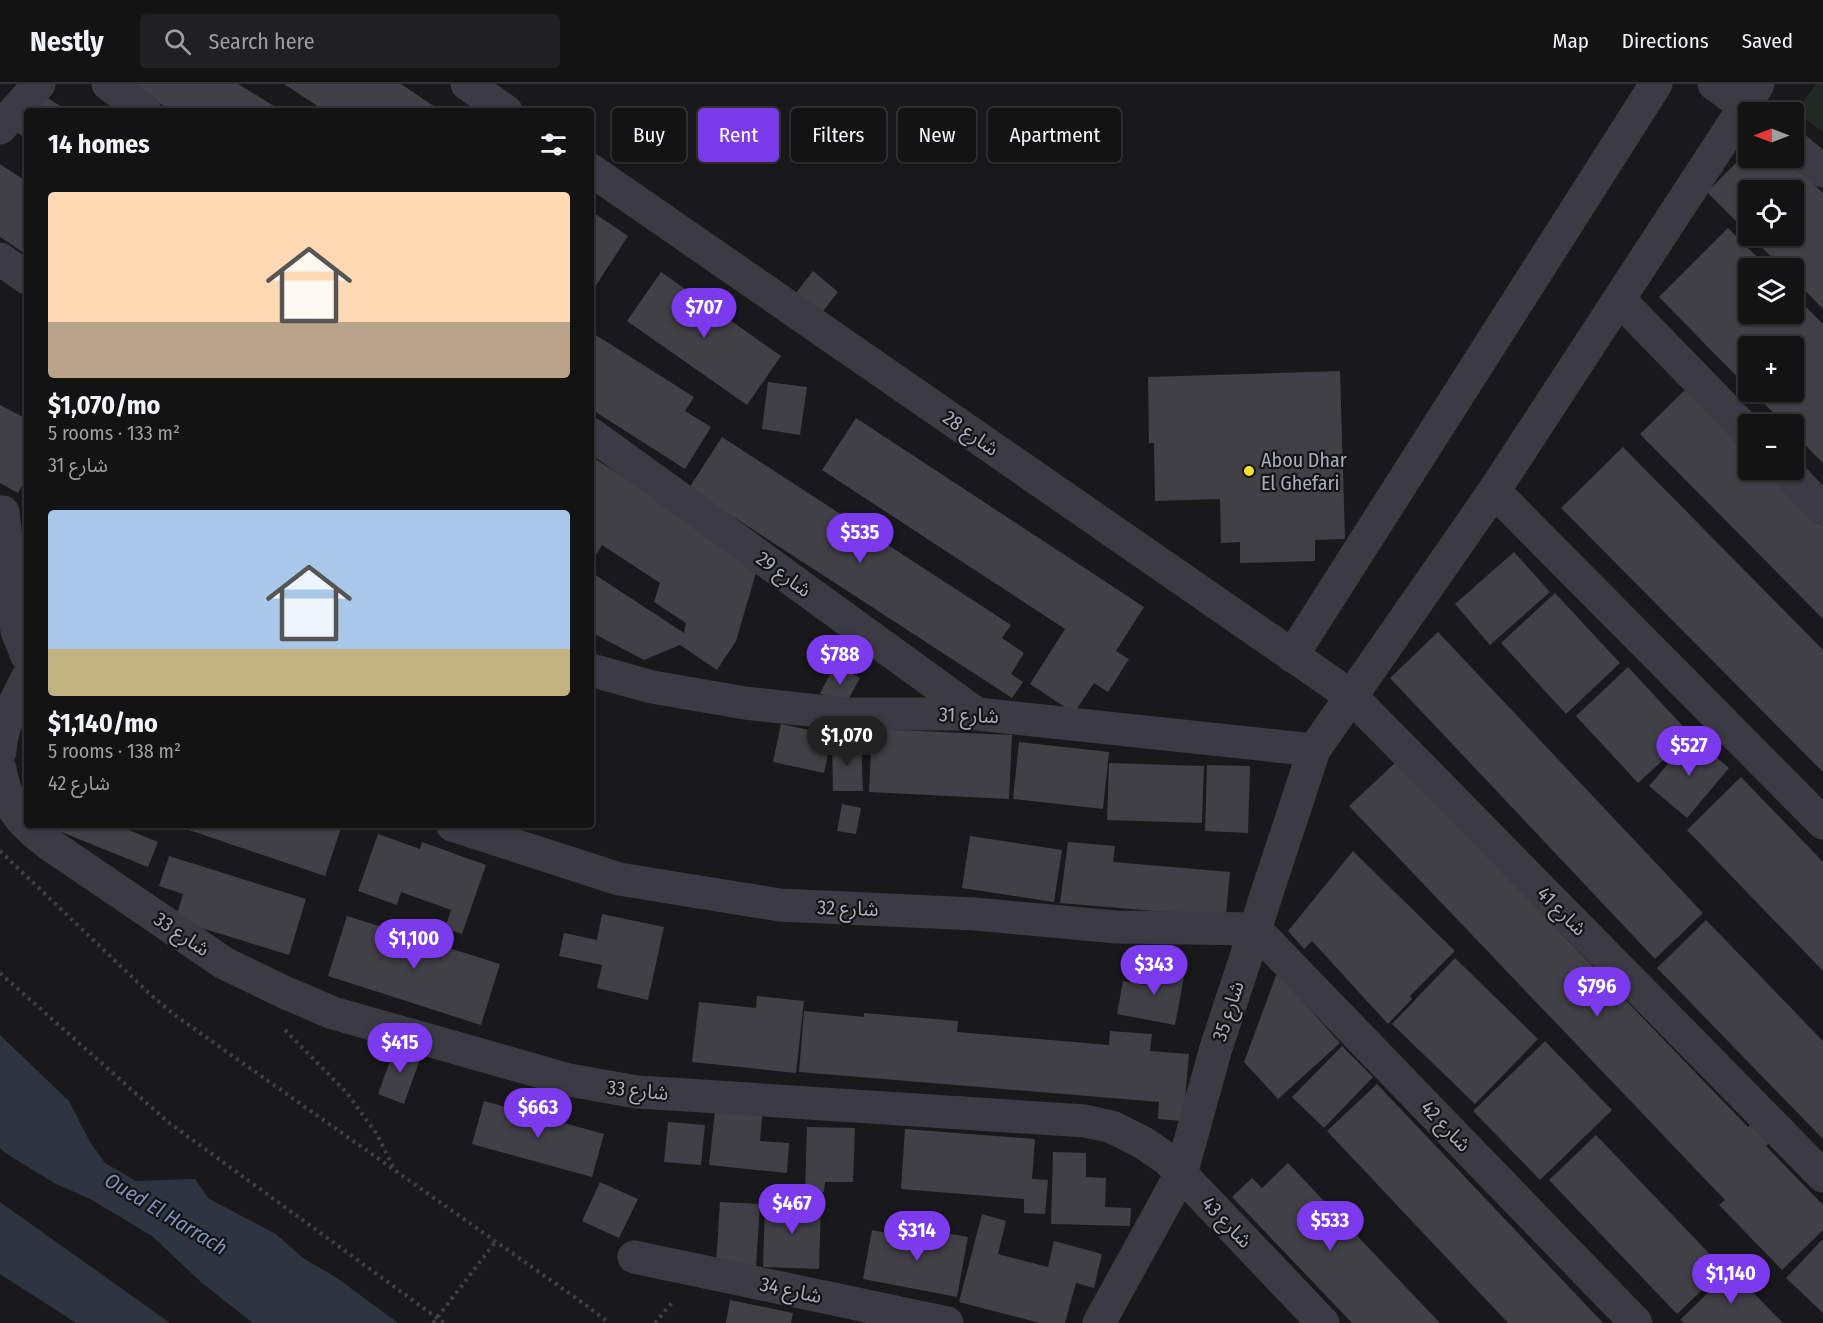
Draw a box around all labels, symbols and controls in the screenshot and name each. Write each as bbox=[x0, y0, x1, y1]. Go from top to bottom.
search box bbox=[140, 14, 560, 68]
text: Nestly bbox=[30, 25, 104, 58]
icon: search bbox=[161, 25, 194, 58]
text: Search here bbox=[209, 28, 315, 55]
text: Map bbox=[1552, 28, 1589, 54]
text: Directions bbox=[1622, 28, 1709, 54]
text: Saved bbox=[1742, 28, 1793, 54]
north arrow bbox=[1738, 102, 1804, 168]
map controls bbox=[1738, 102, 1804, 480]
chip: Buy bbox=[612, 108, 686, 162]
chip: Rent bbox=[698, 108, 779, 162]
chip: Filters bbox=[791, 108, 886, 162]
chip: New bbox=[898, 108, 976, 162]
chip: Apartment bbox=[988, 108, 1121, 162]
icon: filters bbox=[537, 128, 570, 161]
text: 14 homes bbox=[48, 129, 150, 160]
button: locate bbox=[1738, 180, 1804, 246]
icon: home bbox=[255, 231, 363, 339]
button: layers bbox=[1738, 258, 1804, 324]
pin: $707 bbox=[668, 288, 740, 339]
text: $707 bbox=[685, 295, 723, 319]
button: + bbox=[1738, 336, 1804, 402]
text: $1,070/mo bbox=[48, 390, 160, 421]
street label: شارع 28 bbox=[937, 405, 1003, 463]
button: − bbox=[1738, 414, 1804, 480]
text: 5 rooms · 133 m² bbox=[48, 421, 180, 445]
place label: Abou Dhar El Ghefari bbox=[1261, 448, 1347, 495]
text: شارع 31 bbox=[48, 453, 108, 477]
marker: Abou Dhar El Ghefari bbox=[1242, 464, 1256, 478]
pin: $535 bbox=[824, 513, 896, 564]
text: $535 bbox=[841, 520, 879, 544]
street label: شارع 29 bbox=[750, 546, 816, 604]
icon: home bbox=[255, 549, 363, 657]
pin: $788 bbox=[804, 635, 876, 686]
text: $788 bbox=[821, 642, 860, 666]
street label: شارع 31 bbox=[938, 702, 999, 731]
text: $1,140/mo bbox=[48, 708, 158, 739]
pin: $1,070 bbox=[798, 716, 896, 767]
text: $1,070 bbox=[821, 723, 873, 747]
pin: $527 bbox=[1653, 726, 1725, 777]
text: $527 bbox=[1670, 733, 1708, 757]
text: 5 rooms · 138 m² bbox=[48, 739, 181, 763]
text: شارع 42 bbox=[48, 771, 110, 795]
street label: شارع 41 bbox=[1530, 881, 1592, 943]
street label: شارع 32 bbox=[817, 895, 879, 924]
street label: شارع 33 bbox=[148, 907, 214, 964]
pin: $1,100 bbox=[365, 919, 463, 970]
text: $1,100 bbox=[389, 926, 439, 950]
pin: $343 bbox=[1118, 945, 1190, 996]
text: $343 bbox=[1135, 952, 1173, 976]
pin: $796 bbox=[1561, 967, 1633, 1018]
text: $796 bbox=[1578, 974, 1616, 998]
street label: شارع 35 bbox=[1207, 978, 1252, 1045]
pin: $415 bbox=[364, 1023, 436, 1074]
text: $415 bbox=[381, 1030, 419, 1054]
street label: شارع 33 bbox=[606, 1075, 670, 1108]
pin: $663 bbox=[502, 1088, 574, 1139]
text: $663 bbox=[518, 1095, 558, 1119]
street label: شارع 42 bbox=[1414, 1095, 1476, 1159]
water label: Oued El Harrach bbox=[100, 1167, 232, 1261]
pin: $467 bbox=[756, 1184, 828, 1235]
text: $467 bbox=[773, 1191, 811, 1215]
street label: شارع 43 bbox=[1195, 1191, 1257, 1255]
pin: $533 bbox=[1294, 1201, 1366, 1252]
text: $533 bbox=[1311, 1208, 1349, 1232]
pin: $314 bbox=[881, 1211, 953, 1262]
text: $314 bbox=[898, 1218, 936, 1242]
pin: $1,140 bbox=[1682, 1254, 1780, 1305]
text: $1,140 bbox=[1706, 1261, 1756, 1285]
street label: شارع 34 bbox=[757, 1272, 824, 1311]

